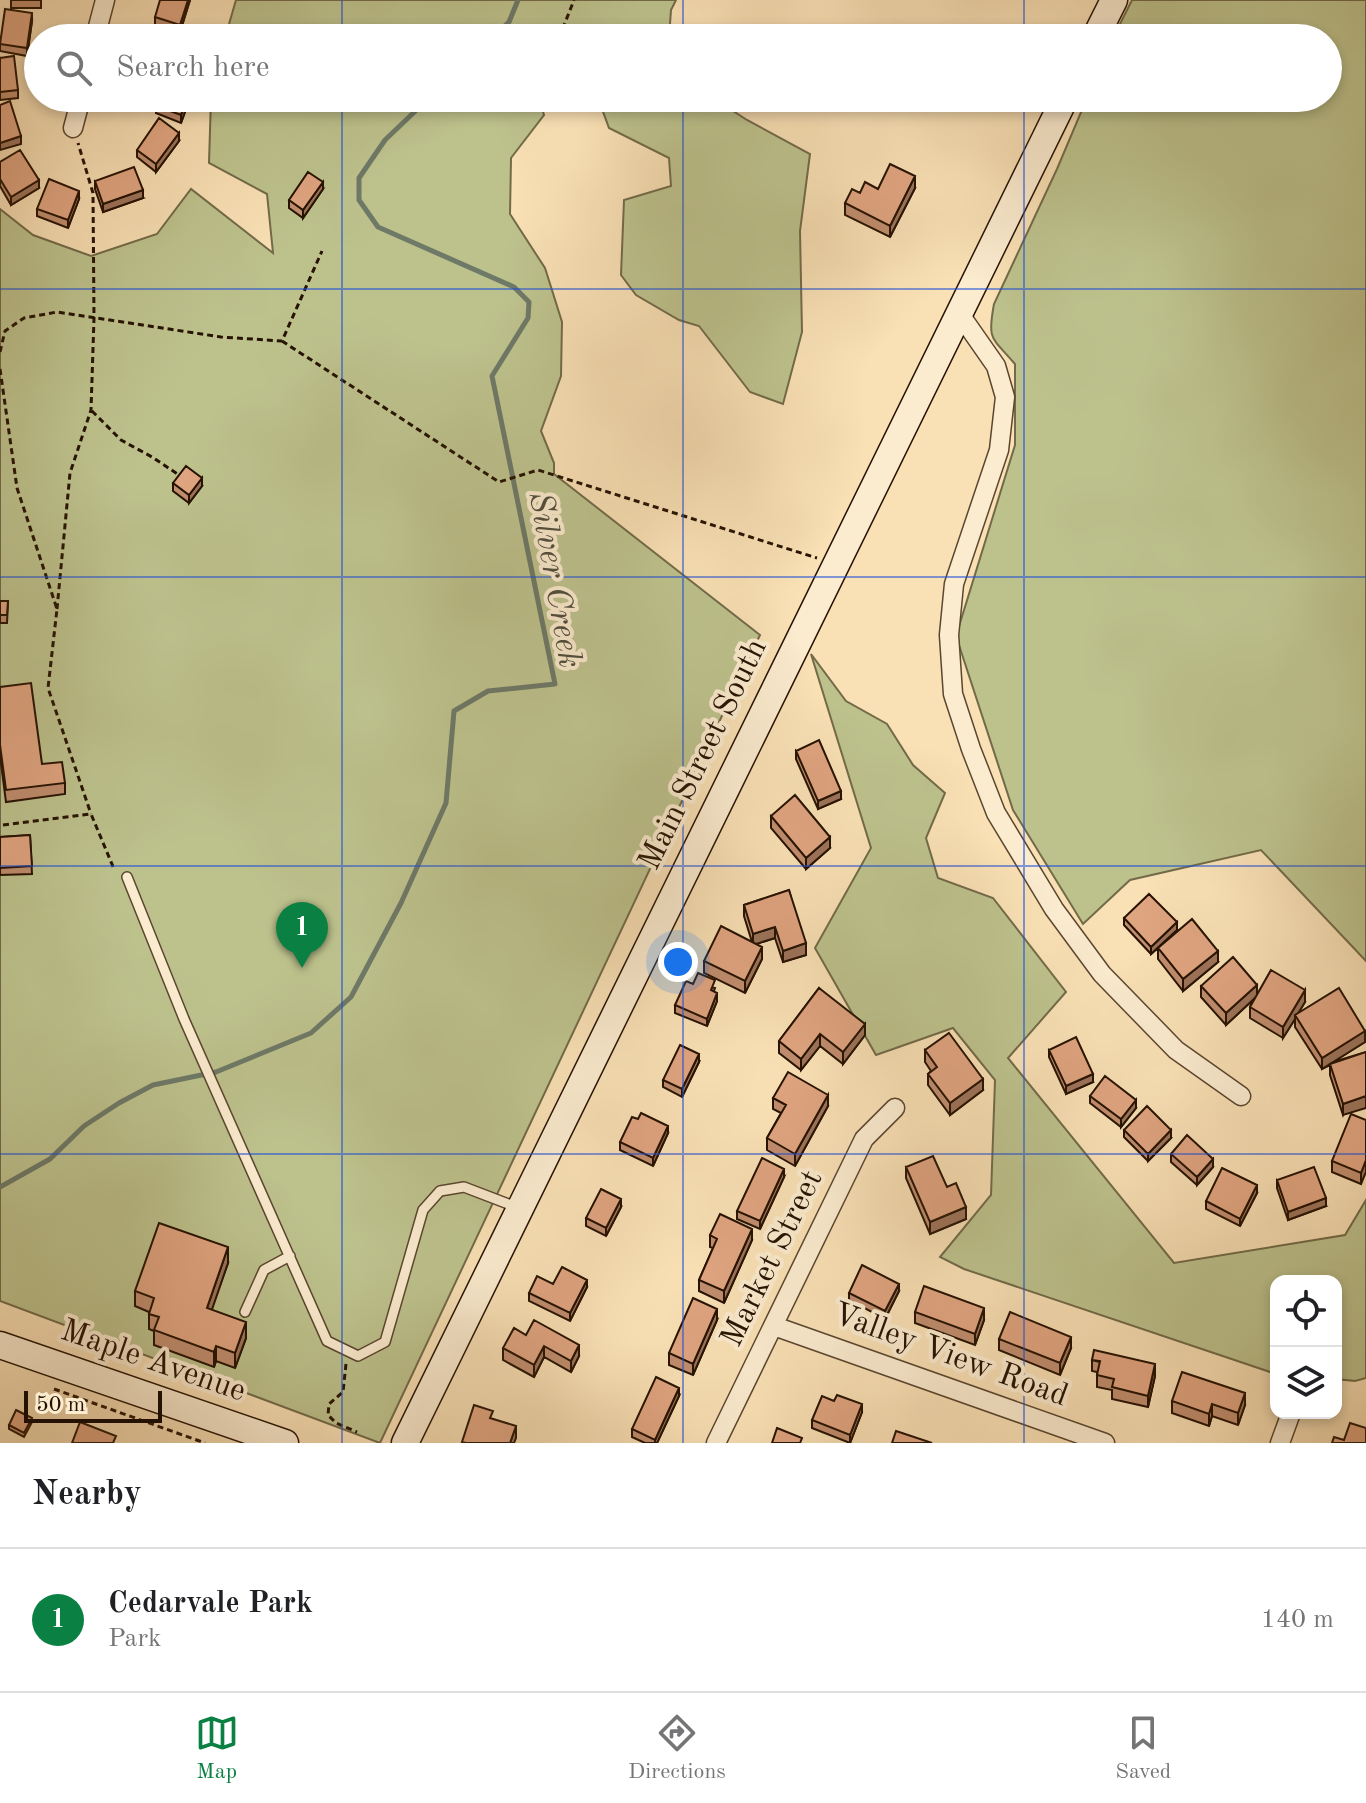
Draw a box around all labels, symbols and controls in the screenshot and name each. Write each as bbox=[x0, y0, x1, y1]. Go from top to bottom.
search box bbox=[24, 24, 1342, 112]
icon: search bbox=[52, 46, 96, 90]
text: Search here bbox=[116, 53, 270, 83]
water label: Silver Creek bbox=[522, 489, 586, 671]
street label: Main Street South bbox=[634, 634, 774, 876]
pin: 1 bbox=[276, 902, 328, 968]
your location bbox=[658, 942, 698, 982]
street label: Market Street bbox=[717, 1166, 829, 1352]
map controls bbox=[1270, 1275, 1342, 1419]
button: locate bbox=[1270, 1275, 1342, 1347]
street label: Valley View Road bbox=[828, 1299, 1072, 1413]
street label: Maple Avenue bbox=[56, 1315, 250, 1409]
button: layers bbox=[1270, 1347, 1342, 1419]
scale bar bbox=[24, 1387, 162, 1423]
text: 50 m bbox=[36, 1394, 85, 1416]
text: Nearby bbox=[32, 1478, 142, 1512]
text: Cedarvale Park bbox=[108, 1589, 313, 1619]
text: 1 bbox=[50, 1607, 66, 1633]
text: 140 m bbox=[1261, 1607, 1334, 1633]
text: Park bbox=[108, 1626, 162, 1652]
tab: Map bbox=[195, 1711, 239, 1786]
tab: Directions bbox=[628, 1711, 726, 1786]
tab: Saved bbox=[1115, 1711, 1171, 1786]

